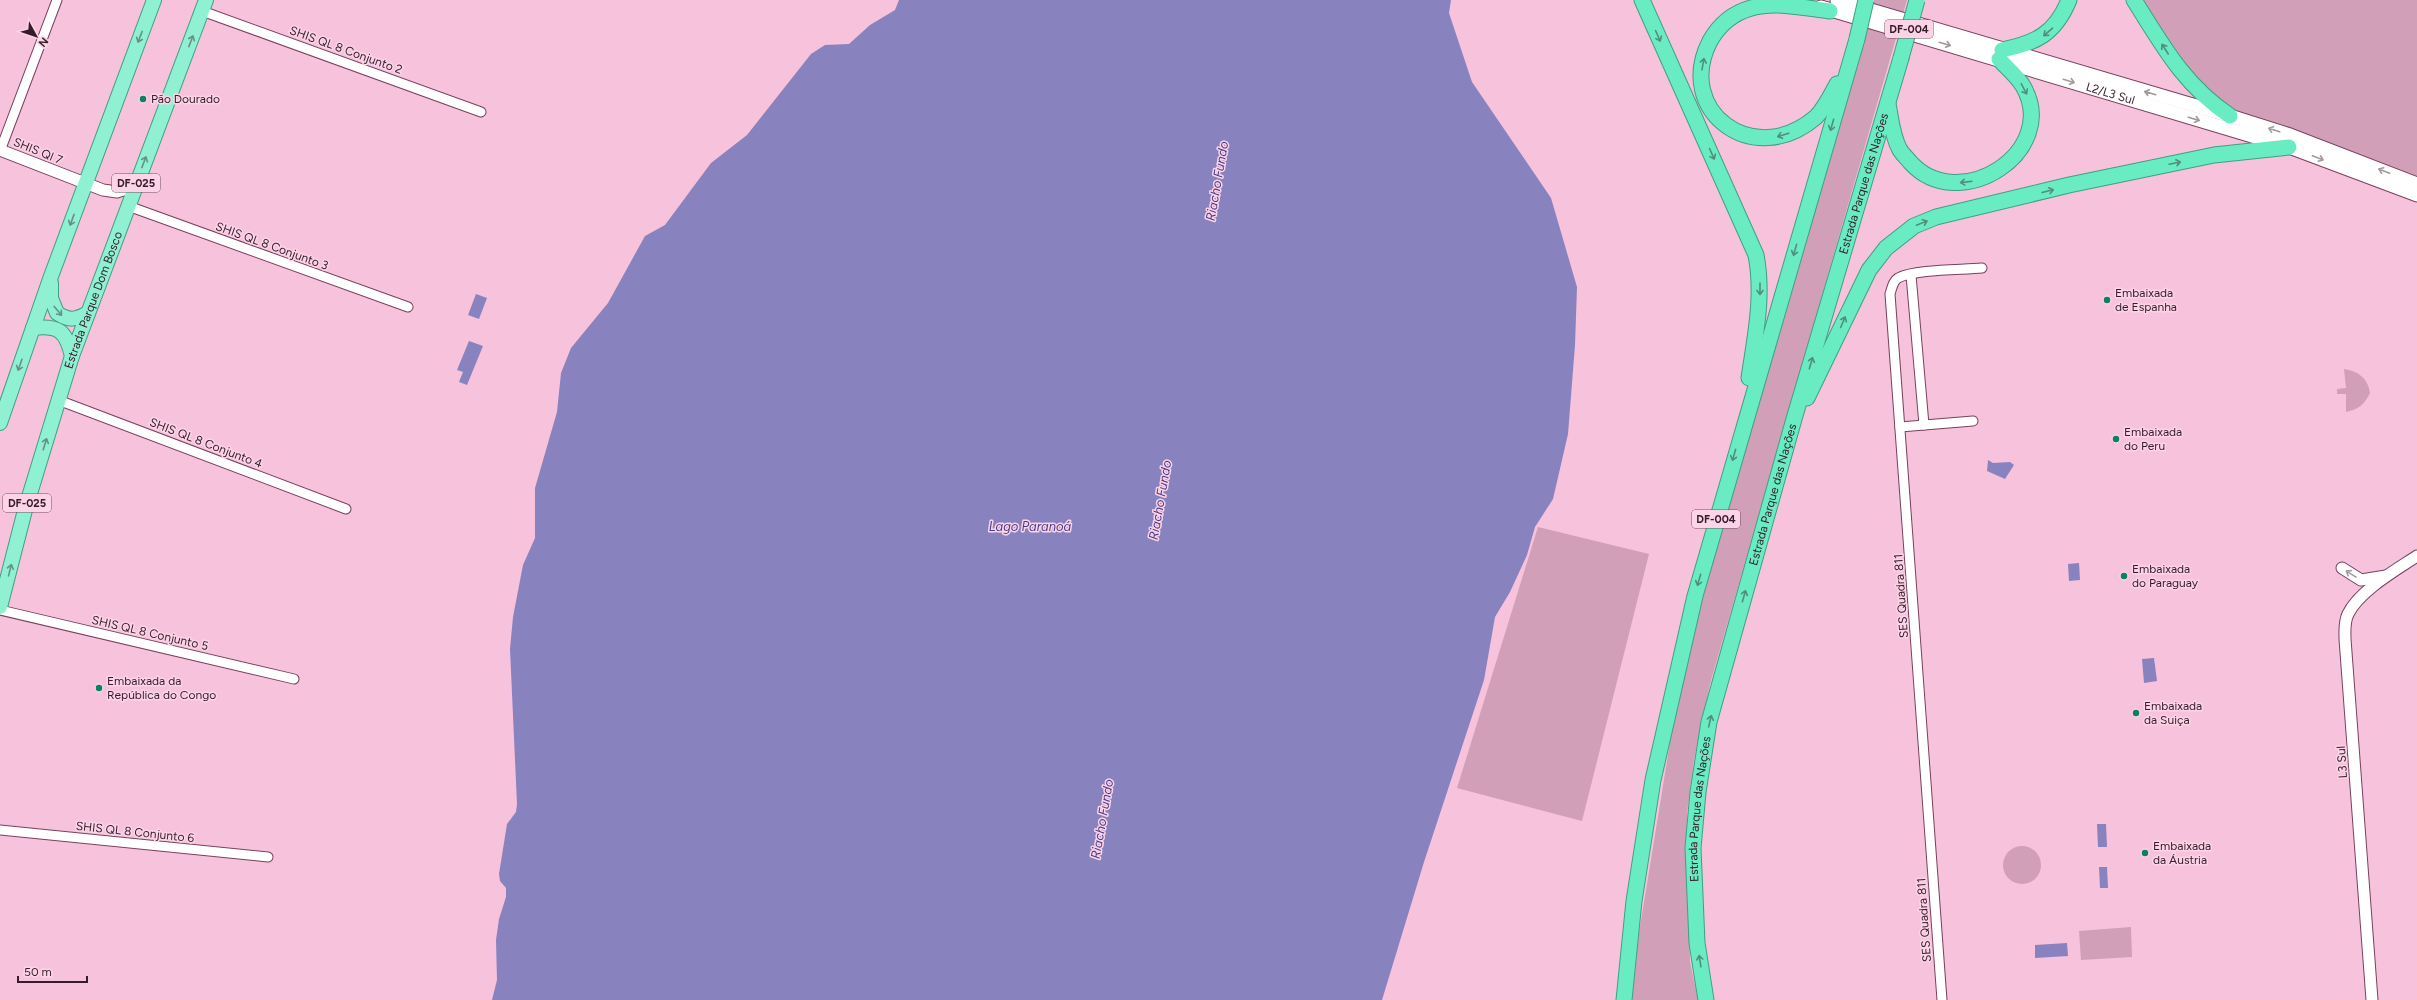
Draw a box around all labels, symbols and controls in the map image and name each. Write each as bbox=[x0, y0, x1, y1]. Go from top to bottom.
north arrow bbox=[16, 16, 56, 56]
road number: DF-004 bbox=[1885, 20, 1933, 38]
street label: SHIS QL 8 Conjunto 2 bbox=[288, 23, 404, 77]
one-way arrow bbox=[2043, 27, 2053, 36]
one-way arrow bbox=[1655, 29, 1663, 41]
one-way arrow bbox=[136, 30, 144, 42]
text: N bbox=[36, 35, 51, 50]
one-way arrow bbox=[187, 35, 195, 47]
one-way arrow bbox=[1938, 40, 1951, 48]
one-way arrow bbox=[2161, 43, 2169, 54]
one-way arrow bbox=[1699, 58, 1707, 71]
one-way arrow bbox=[2063, 78, 2076, 85]
street label: L2/L3 Sul bbox=[2084, 80, 2136, 107]
one-way arrow bbox=[2021, 83, 2028, 95]
one-way arrow bbox=[2144, 88, 2157, 96]
place label: Pão Dourado bbox=[151, 92, 220, 106]
marker: Pão Dourado bbox=[138, 94, 148, 104]
street label: Estrada Parque das Nações bbox=[1836, 111, 1891, 256]
one-way arrow bbox=[2187, 116, 2200, 123]
one-way arrow bbox=[1828, 118, 1835, 131]
one-way arrow bbox=[2268, 126, 2281, 133]
one-way arrow bbox=[1778, 131, 1790, 139]
street label: SHIS QI 7 bbox=[11, 135, 65, 167]
water label: Riacho Fundo bbox=[1203, 140, 1231, 222]
one-way arrow bbox=[1709, 148, 1716, 160]
one-way arrow bbox=[2311, 154, 2323, 162]
one-way arrow bbox=[141, 157, 149, 169]
one-way arrow bbox=[2168, 159, 2181, 167]
one-way arrow bbox=[2378, 167, 2390, 175]
road number: DF-025 bbox=[112, 174, 160, 192]
one-way arrow bbox=[1960, 178, 1973, 186]
one-way arrow bbox=[2041, 186, 2054, 194]
one-way arrow bbox=[67, 214, 75, 226]
street label: SHIS QL 8 Conjunto 3 bbox=[214, 219, 330, 273]
one-way arrow bbox=[1915, 219, 1927, 226]
street label: Estrada Parque Dom Bosco bbox=[62, 229, 125, 370]
one-way arrow bbox=[1791, 243, 1798, 256]
one-way arrow bbox=[1756, 282, 1763, 295]
place label: Embaixada de Espanha bbox=[2115, 286, 2177, 314]
marker: Embaixada de Espanha bbox=[2102, 295, 2112, 305]
one-way arrow bbox=[54, 306, 62, 317]
one-way arrow bbox=[1840, 316, 1847, 328]
one-way arrow bbox=[1808, 357, 1815, 370]
one-way arrow bbox=[16, 358, 23, 371]
street label: SHIS QL 8 Conjunto 4 bbox=[148, 415, 265, 471]
street label: Estrada Parque das Nações bbox=[1746, 422, 1799, 567]
place label: Embaixada do Peru bbox=[2124, 425, 2182, 453]
marker: Embaixada do Peru bbox=[2111, 434, 2121, 444]
one-way arrow bbox=[42, 438, 49, 451]
one-way arrow bbox=[1730, 448, 1738, 461]
water label: Riacho Fundo bbox=[1146, 459, 1174, 541]
road number: DF-025 bbox=[3, 494, 51, 512]
road number: DF-004 bbox=[1692, 510, 1740, 528]
water label: Lago Paranoá bbox=[989, 519, 1072, 534]
street label: SES Quadra 811 bbox=[1891, 553, 1911, 639]
place label: Embaixada do Paraguay bbox=[2132, 562, 2199, 590]
one-way arrow bbox=[6, 563, 14, 576]
one-way arrow bbox=[2345, 570, 2357, 578]
marker: Embaixada do Paraguay bbox=[2119, 571, 2129, 581]
one-way arrow bbox=[1695, 573, 1702, 586]
one-way arrow bbox=[1741, 589, 1748, 602]
street label: SHIS QL 8 Conjunto 5 bbox=[90, 613, 210, 653]
place label: Embaixada da República do Congo bbox=[107, 674, 216, 702]
marker: Embaixada da República do Congo bbox=[94, 683, 104, 693]
place label: Embaixada da Suiça bbox=[2144, 699, 2202, 727]
marker: Embaixada da Suiça bbox=[2131, 708, 2141, 718]
one-way arrow bbox=[1706, 715, 1714, 728]
street label: Estrada Parque das Nações bbox=[1686, 735, 1714, 882]
street label: L3 Sul bbox=[2334, 745, 2350, 779]
water label: Riacho Fundo bbox=[1088, 778, 1116, 860]
street label: SHIS QL 8 Conjunto 6 bbox=[75, 819, 195, 845]
place label: Embaixada da Áustria bbox=[2153, 839, 2211, 867]
marker: Embaixada da Áustria bbox=[2140, 848, 2150, 858]
street label: SES Quadra 811 bbox=[1914, 877, 1934, 963]
one-way arrow bbox=[1696, 955, 1704, 968]
scale bar bbox=[18, 958, 87, 984]
text: 50 m bbox=[24, 965, 52, 979]

